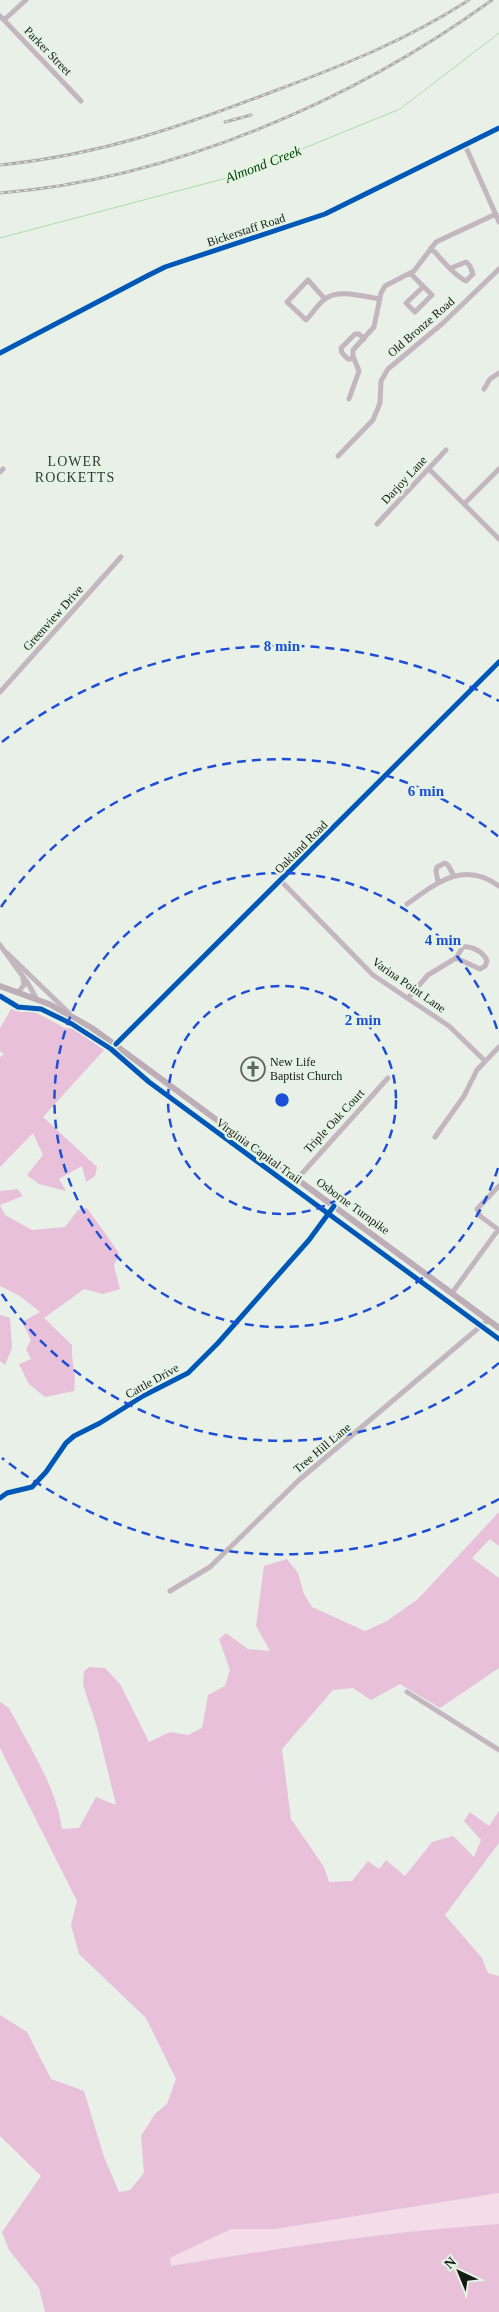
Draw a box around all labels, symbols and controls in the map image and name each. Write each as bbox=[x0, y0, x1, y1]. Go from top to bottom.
street label: Parker Street bbox=[21, 24, 75, 79]
water label: Almond Creek bbox=[222, 143, 304, 186]
street label: Bickerstaff Road bbox=[205, 211, 287, 249]
street label: Old Bronze Road bbox=[385, 294, 457, 360]
street label: Darjoy Lane bbox=[378, 453, 430, 507]
district label: LOWER ROCKETTS bbox=[35, 454, 115, 485]
street label: Greenview Drive bbox=[20, 582, 86, 654]
text: 8 min bbox=[264, 638, 301, 654]
text: 6 min bbox=[408, 783, 445, 799]
street label: Oakland Road bbox=[272, 818, 330, 876]
text: 4 min bbox=[425, 932, 462, 948]
street label: Varina Point Lane bbox=[369, 954, 449, 1016]
text: 2 min bbox=[345, 1012, 382, 1028]
place label: New Life Baptist Church bbox=[270, 1055, 342, 1083]
church icon: New Life Baptist Church bbox=[240, 1056, 266, 1082]
street label: Triple Oak Court bbox=[301, 1086, 368, 1156]
centre of rings bbox=[273, 1091, 291, 1109]
street label: Virginia Capital Trail bbox=[213, 1115, 305, 1187]
street label: Osborne Turnpike bbox=[314, 1175, 392, 1237]
street label: Cattle Drive bbox=[123, 1361, 181, 1401]
street label: Tree Hill Lane bbox=[291, 1420, 353, 1476]
north arrow bbox=[434, 2247, 484, 2297]
text: N bbox=[441, 2254, 459, 2272]

